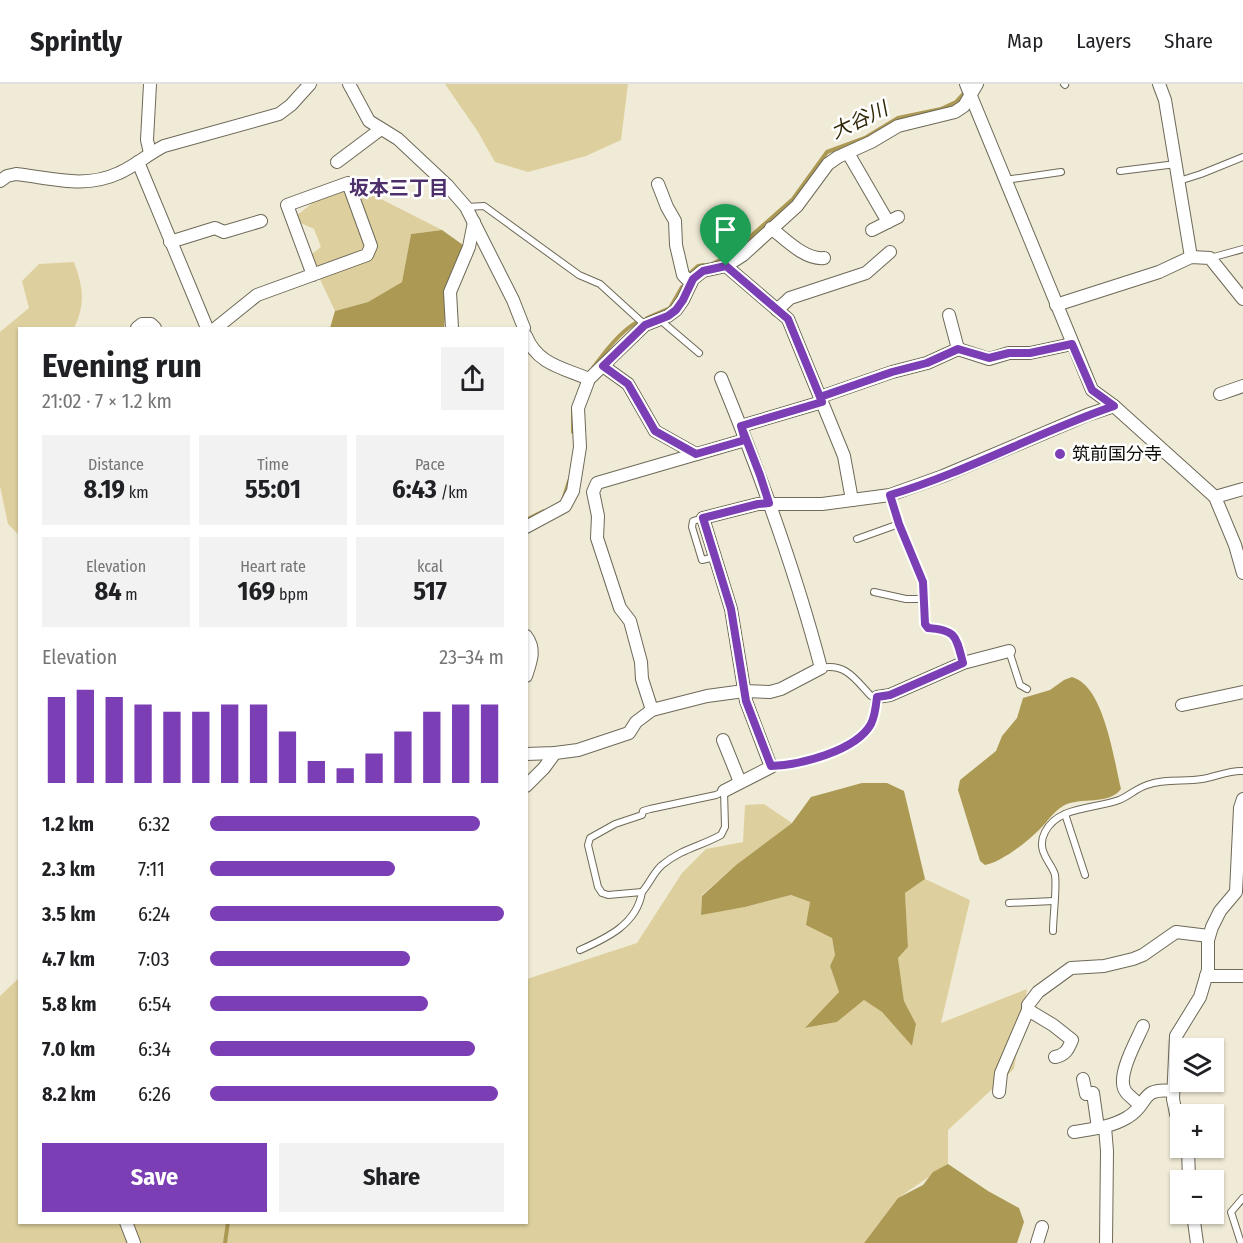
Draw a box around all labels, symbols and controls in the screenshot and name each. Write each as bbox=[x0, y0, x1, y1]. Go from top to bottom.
text: Sprintly bbox=[30, 25, 122, 58]
text: Map bbox=[1007, 28, 1043, 54]
text: Layers bbox=[1076, 28, 1131, 54]
text: Share bbox=[1164, 28, 1213, 54]
water label: 大谷川 bbox=[827, 96, 893, 144]
district label: 坂本三丁目 bbox=[349, 176, 449, 200]
pin bbox=[700, 204, 751, 266]
icon: arrive bbox=[709, 213, 742, 246]
text: Evening run bbox=[42, 346, 202, 386]
button: share bbox=[441, 347, 504, 410]
text: 21:02 · 7 × 1.2 km bbox=[42, 389, 172, 413]
place label: 筑前国分寺 bbox=[1072, 443, 1162, 465]
marker: 筑前国分寺 bbox=[1053, 447, 1067, 461]
text: Distance bbox=[88, 455, 144, 474]
text: Time bbox=[257, 455, 289, 474]
text: Pace bbox=[415, 455, 445, 474]
text: 8.19 bbox=[83, 474, 125, 505]
text: 55:01 bbox=[245, 474, 301, 505]
text: 6:43 bbox=[392, 474, 437, 505]
text: km bbox=[125, 483, 149, 502]
text: /km bbox=[437, 483, 468, 502]
text: Elevation bbox=[86, 557, 146, 576]
text: Heart rate bbox=[240, 557, 306, 576]
text: kcal bbox=[417, 557, 443, 576]
text: 84 bbox=[94, 576, 122, 607]
text: 169 bbox=[238, 576, 275, 607]
text: 517 bbox=[413, 576, 447, 607]
text: m bbox=[122, 585, 138, 604]
text: bpm bbox=[275, 585, 308, 604]
text: Elevation bbox=[42, 645, 117, 669]
text: 23–34 m bbox=[439, 645, 504, 669]
text: 1.2 km bbox=[42, 812, 94, 836]
text: 6:32 bbox=[138, 812, 170, 836]
text: 2.3 km bbox=[42, 857, 95, 881]
text: 7:11 bbox=[138, 857, 165, 881]
text: 3.5 km bbox=[42, 902, 96, 926]
text: 6:24 bbox=[138, 902, 170, 926]
text: 4.7 km bbox=[42, 947, 95, 971]
text: 7:03 bbox=[138, 947, 170, 971]
text: 5.8 km bbox=[42, 992, 97, 1016]
text: 6:54 bbox=[138, 992, 171, 1016]
text: 7.0 km bbox=[42, 1037, 95, 1061]
text: 6:34 bbox=[138, 1037, 171, 1061]
map controls bbox=[1170, 1038, 1224, 1224]
button: layers bbox=[1170, 1038, 1224, 1092]
text: 8.2 km bbox=[42, 1082, 96, 1106]
text: 6:26 bbox=[138, 1082, 171, 1106]
button: + bbox=[1170, 1104, 1224, 1158]
button: Save bbox=[42, 1143, 267, 1212]
button: Share bbox=[279, 1143, 504, 1212]
button: − bbox=[1170, 1170, 1224, 1224]

